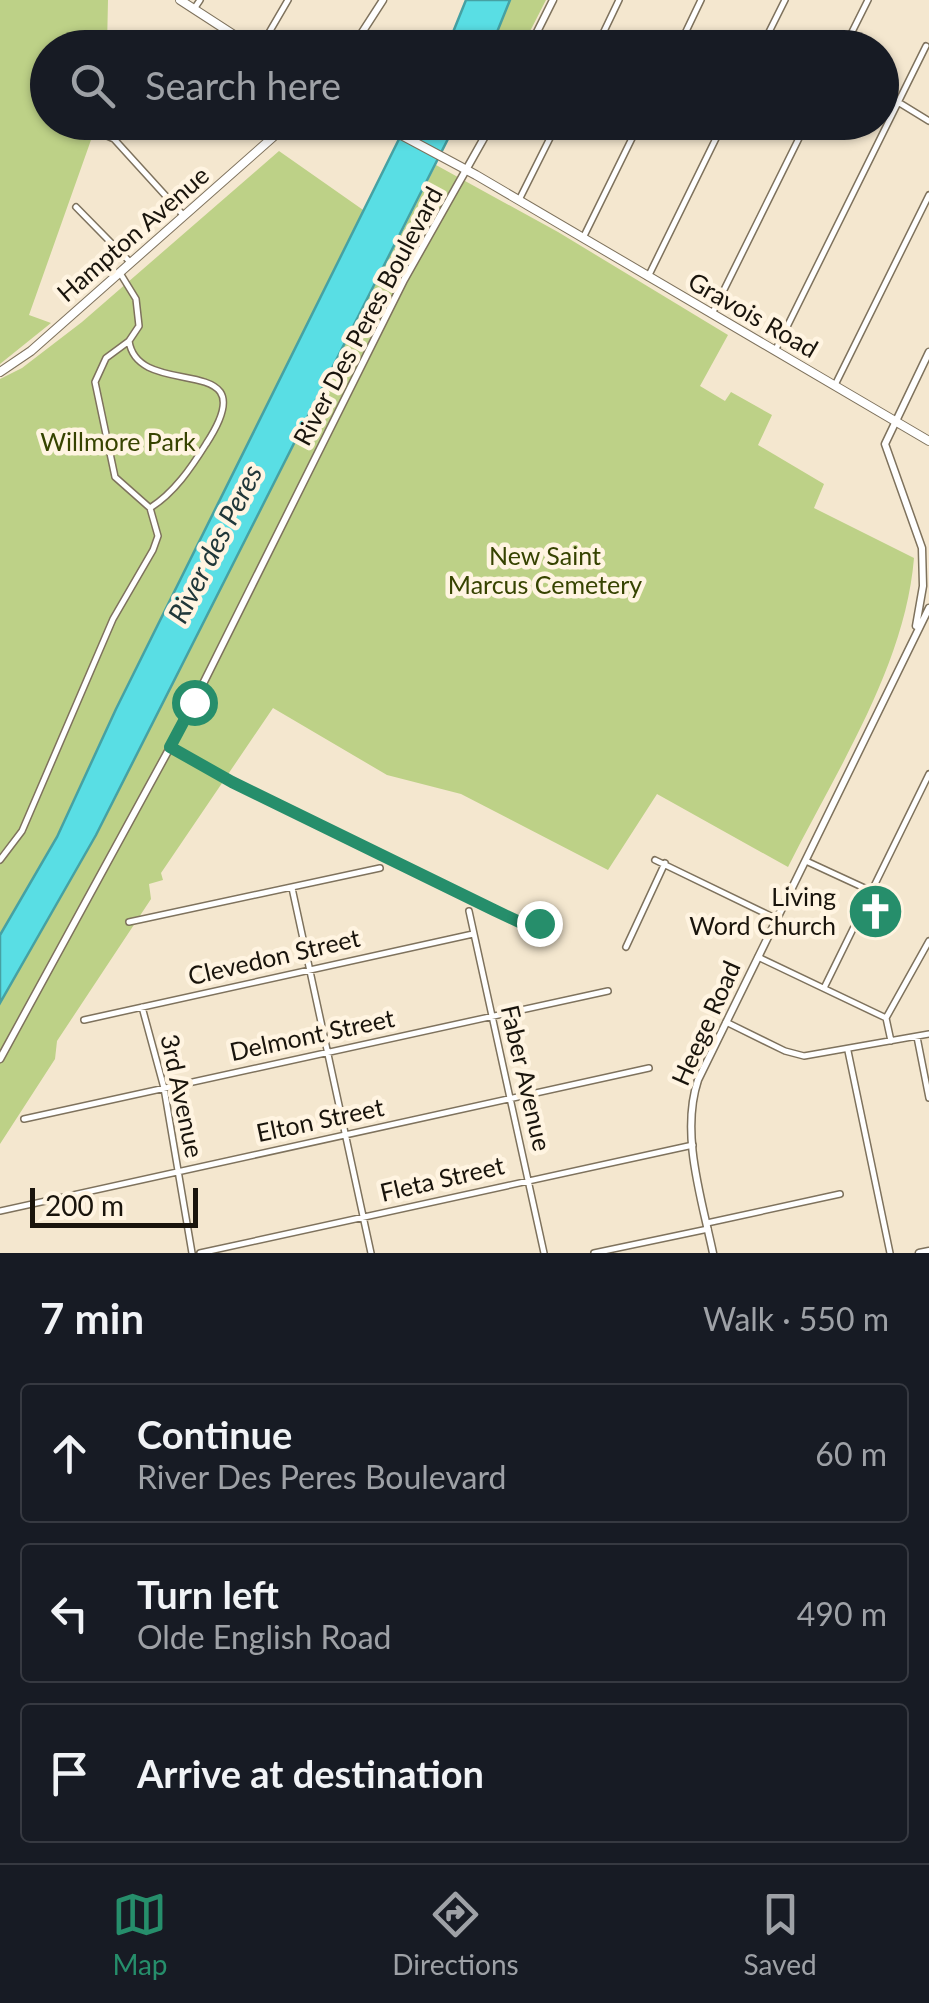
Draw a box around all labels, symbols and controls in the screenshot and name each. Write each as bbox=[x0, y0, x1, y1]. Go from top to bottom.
search box bbox=[30, 30, 899, 140]
icon: search bbox=[65, 58, 120, 113]
text: Search here bbox=[145, 62, 341, 108]
street label: Hampton Avenue bbox=[50, 159, 214, 307]
street label: River Des Peres Boulevard bbox=[286, 181, 448, 450]
street label: Gravois Road bbox=[683, 265, 824, 363]
park label: Willmore Park bbox=[40, 426, 196, 456]
water label: River des Peres bbox=[160, 459, 268, 628]
park label: New Saint Marcus Cemetery bbox=[448, 540, 642, 599]
route start bbox=[172, 680, 218, 726]
place label: Living Word Church bbox=[689, 881, 836, 940]
church icon: Living Word Church bbox=[845, 881, 905, 941]
route end bbox=[517, 901, 563, 947]
street label: Clevedon Street bbox=[185, 922, 363, 990]
street label: Heege Road bbox=[664, 956, 746, 1089]
street label: Delmont Street bbox=[227, 1002, 397, 1066]
street label: Faber Avenue bbox=[496, 1002, 558, 1154]
street label: 3rd Avenue bbox=[155, 1031, 211, 1160]
street label: Elton Street bbox=[253, 1091, 386, 1147]
street label: Fleta Street bbox=[377, 1149, 507, 1207]
scale bar bbox=[30, 1183, 198, 1228]
text: 200 m bbox=[45, 1188, 124, 1222]
text: 7 min bbox=[40, 1293, 144, 1343]
text: Walk · 550 m bbox=[703, 1299, 889, 1338]
text: Continue bbox=[137, 1411, 292, 1457]
icon: ahead bbox=[42, 1426, 97, 1481]
text: 60 m bbox=[815, 1434, 887, 1473]
text: River Des Peres Boulevard bbox=[137, 1457, 506, 1496]
text: Turn left bbox=[137, 1571, 279, 1617]
icon: left bbox=[42, 1586, 97, 1641]
text: 490 m bbox=[797, 1594, 887, 1633]
text: Olde English Road bbox=[137, 1617, 392, 1656]
icon: arrive bbox=[42, 1746, 97, 1801]
text: Arrive at destination bbox=[137, 1750, 484, 1796]
tab: Map bbox=[112, 1887, 168, 1981]
tab: Directions bbox=[392, 1887, 519, 1981]
tab: Saved bbox=[743, 1887, 817, 1981]

